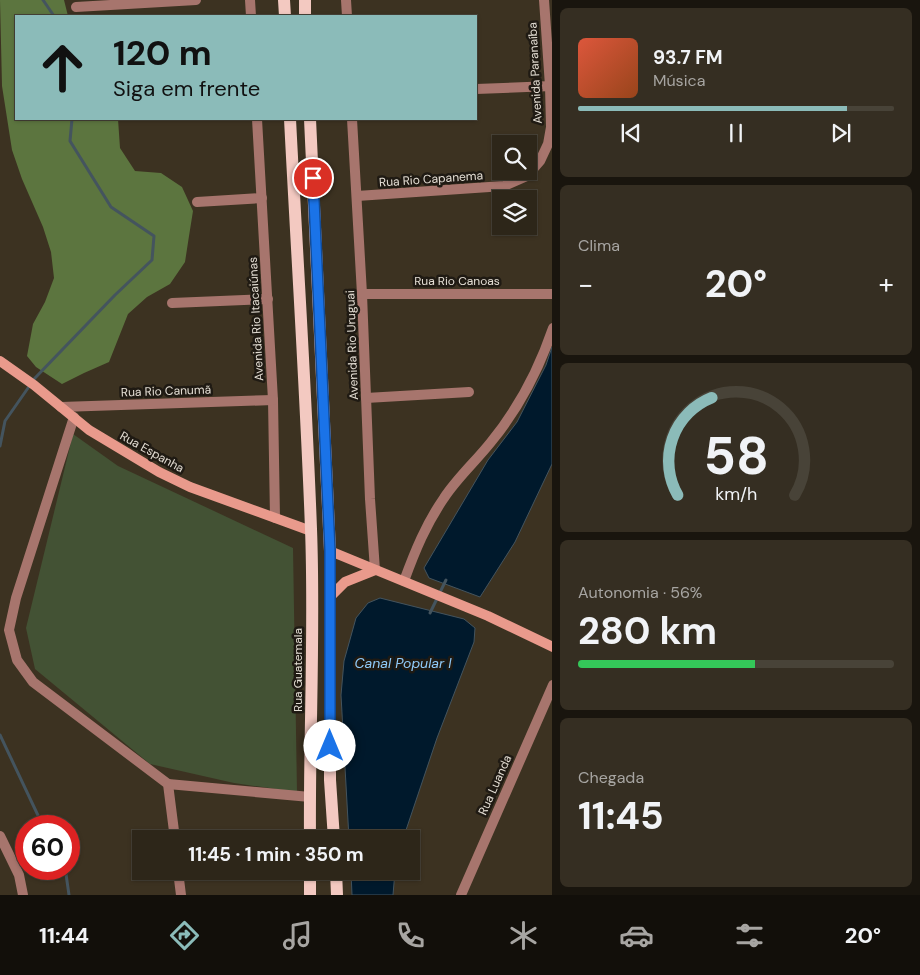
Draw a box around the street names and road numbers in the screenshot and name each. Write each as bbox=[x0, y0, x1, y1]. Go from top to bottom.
street label: Avenida Paranaíba bbox=[524, 22, 546, 124]
street label: Rua Rio Capanema bbox=[378, 167, 484, 191]
street label: Avenida Rio Itacaiúnas bbox=[245, 257, 267, 381]
street label: Rua Rio Canoas bbox=[414, 273, 500, 289]
street label: Avenida Rio Uruguai bbox=[342, 290, 362, 400]
street label: Rua Rio Canumã bbox=[121, 381, 211, 401]
street label: Rua Espanha bbox=[117, 428, 187, 476]
street label: Rua Guatemala bbox=[290, 628, 306, 712]
street label: Rua Luanda bbox=[475, 752, 515, 818]

